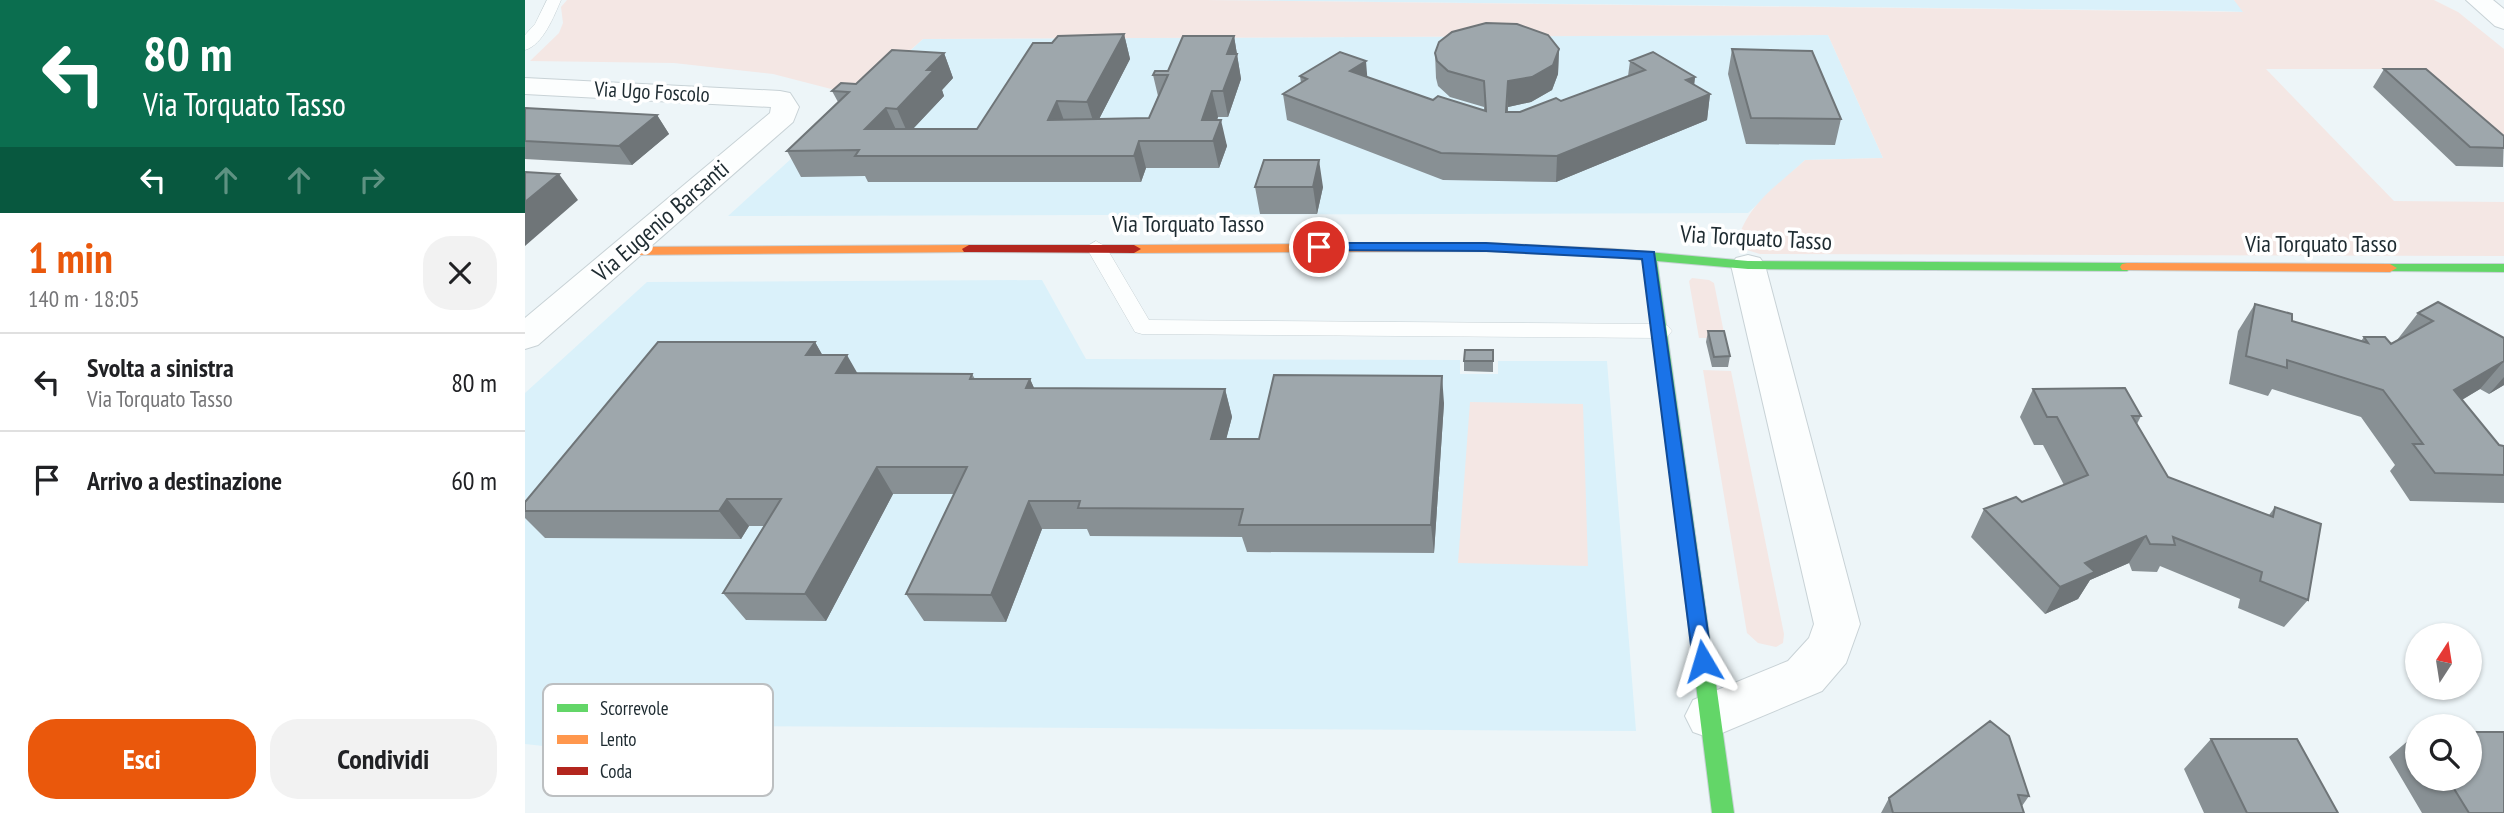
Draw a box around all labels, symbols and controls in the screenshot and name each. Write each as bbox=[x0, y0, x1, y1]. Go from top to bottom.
text: 80 m bbox=[143, 21, 232, 85]
icon: left bbox=[28, 28, 119, 119]
street label: Via Ugo Foscolo bbox=[593, 75, 710, 108]
text: Via Torquato Tasso bbox=[143, 83, 346, 125]
street label: Via Eugenio Barsanti bbox=[585, 153, 735, 289]
icon: left bbox=[134, 161, 172, 199]
icon: ahead bbox=[207, 161, 245, 199]
icon: ahead bbox=[280, 161, 318, 199]
icon: right bbox=[353, 161, 391, 199]
street label: Via Torquato Tasso bbox=[1111, 208, 1264, 239]
pin bbox=[1289, 217, 1349, 277]
street label: Via Torquato Tasso bbox=[1678, 218, 1833, 257]
icon: arrive bbox=[1300, 228, 1338, 266]
street label: Via Torquato Tasso bbox=[2244, 228, 2397, 259]
text: 1 min bbox=[28, 230, 113, 285]
button: close bbox=[423, 236, 497, 310]
text: 140 m · 18:05 bbox=[28, 284, 140, 313]
text: Svolta a sinistra bbox=[87, 351, 234, 384]
icon: left bbox=[28, 363, 66, 401]
text: 80 m bbox=[451, 366, 497, 399]
text: Via Torquato Tasso bbox=[87, 384, 233, 413]
icon: arrive bbox=[28, 461, 66, 499]
text: Arrivo a destinazione bbox=[87, 464, 282, 497]
text: 60 m bbox=[451, 464, 497, 497]
north arrow bbox=[2405, 623, 2481, 700]
map controls bbox=[2405, 623, 2482, 791]
position arrow bbox=[1666, 624, 1740, 698]
legend bbox=[543, 684, 773, 796]
text: Scorrevole bbox=[600, 696, 669, 720]
button: search bbox=[2405, 714, 2482, 791]
button: Esci bbox=[28, 719, 256, 799]
button: Condividi bbox=[270, 719, 497, 799]
text: Lento bbox=[600, 727, 637, 751]
text: Coda bbox=[600, 759, 632, 783]

